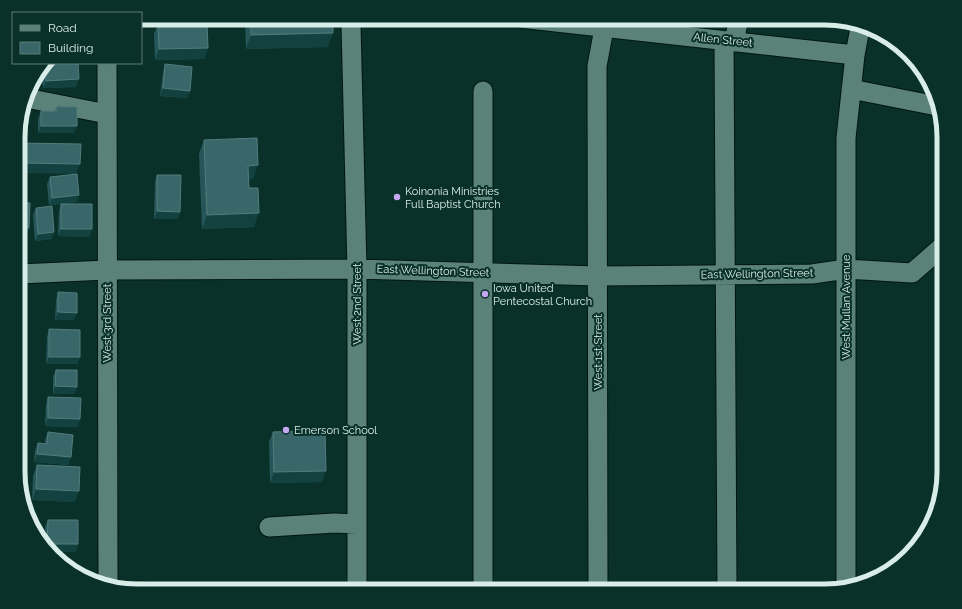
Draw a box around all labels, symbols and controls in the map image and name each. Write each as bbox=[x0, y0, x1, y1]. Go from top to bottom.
legend bbox=[12, 12, 142, 64]
text: Road bbox=[48, 21, 77, 35]
street label: Allen Street bbox=[693, 30, 754, 50]
text: Building bbox=[48, 41, 94, 55]
place label: Koinonia Ministries Full Baptist Church bbox=[405, 185, 501, 211]
marker: Koinonia Ministries Full Baptist Church bbox=[392, 192, 402, 202]
street label: West Mullan Avenue bbox=[840, 254, 853, 359]
street label: West 2nd Street bbox=[351, 263, 364, 345]
street label: East Wellington Street bbox=[376, 263, 490, 279]
street label: East Wellington Street bbox=[701, 267, 814, 281]
place label: Iowa United Pentecostal Church bbox=[493, 282, 592, 308]
street label: West 3rd Street bbox=[101, 283, 114, 362]
marker: Iowa United Pentecostal Church bbox=[480, 289, 490, 299]
street label: West 1st Street bbox=[592, 314, 605, 390]
place label: Emerson School bbox=[294, 424, 377, 437]
marker: Emerson School bbox=[281, 425, 291, 435]

